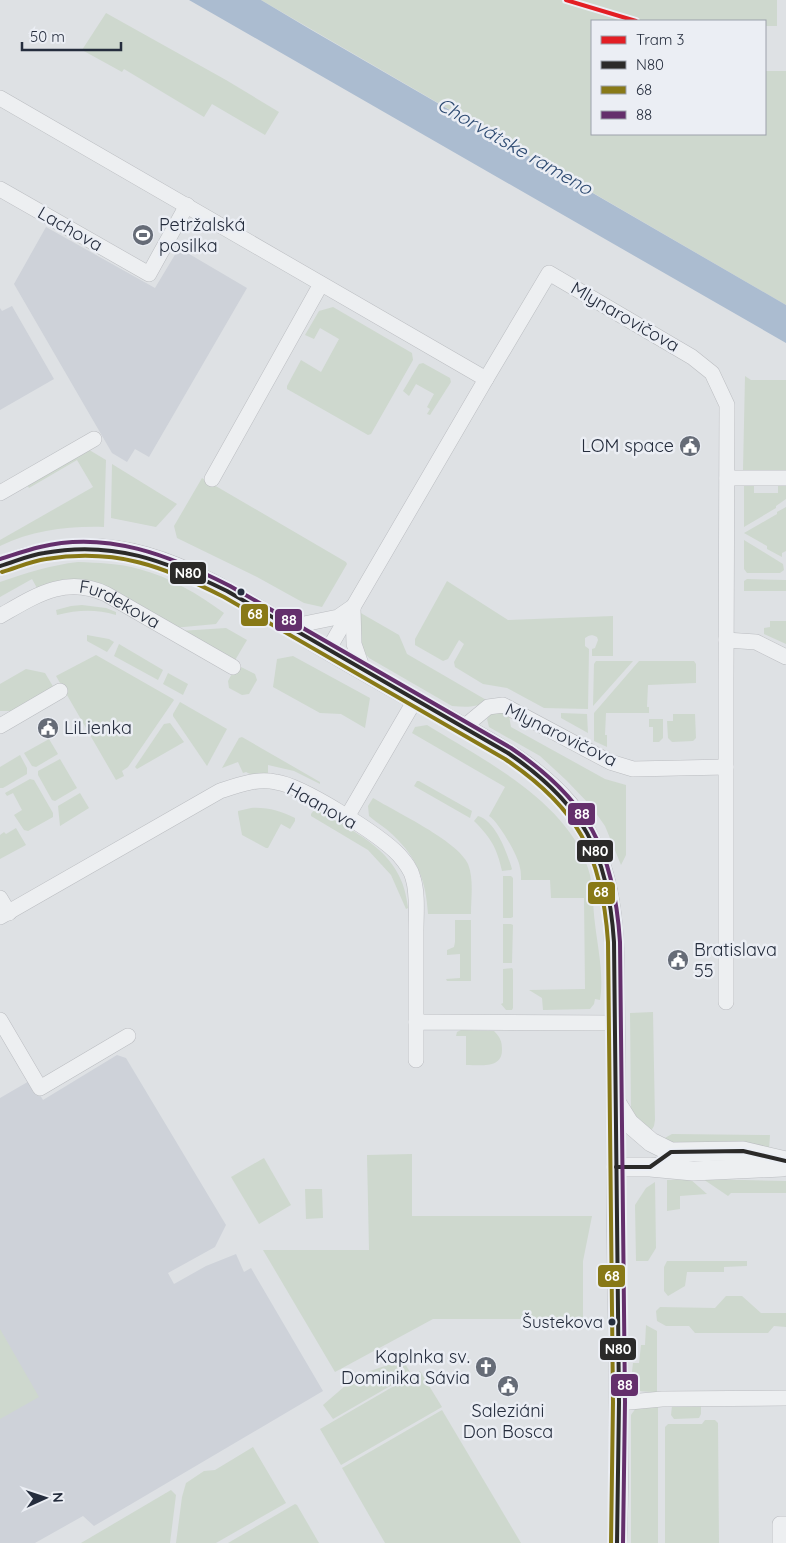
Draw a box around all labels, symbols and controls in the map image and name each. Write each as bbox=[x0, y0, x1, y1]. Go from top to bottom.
scale bar bbox=[22, 20, 121, 52]
legend bbox=[591, 20, 766, 135]
text: 50 m bbox=[30, 27, 65, 46]
text: Tram 3 bbox=[636, 30, 685, 49]
text: N80 bbox=[636, 55, 664, 74]
text: 68 bbox=[636, 80, 652, 99]
water label: Chorvátske rameno bbox=[433, 92, 598, 201]
text: 88 bbox=[636, 105, 652, 124]
street label: Lachova bbox=[34, 201, 107, 256]
place label: Petržalská posilka bbox=[159, 213, 245, 257]
sports icon: Petržalská posilka bbox=[131, 223, 155, 247]
street label: Mlynarovičova bbox=[567, 276, 684, 357]
place label: LOM space bbox=[581, 434, 674, 457]
public building icon: LOM space bbox=[678, 434, 702, 458]
line badge: N80 bbox=[169, 561, 207, 585]
text: N80 bbox=[175, 564, 202, 582]
street label: Furdekova bbox=[78, 575, 164, 634]
unlabelled marker bbox=[236, 587, 246, 597]
line badge: 68 bbox=[240, 603, 269, 627]
text: 68 bbox=[247, 605, 263, 623]
line badge: 88 bbox=[274, 608, 303, 632]
text: 88 bbox=[281, 611, 297, 629]
street label: Mlynarovičova bbox=[502, 698, 621, 772]
public building icon: LiLienka bbox=[36, 716, 60, 740]
place label: LiLienka bbox=[64, 716, 132, 739]
street label: Haanova bbox=[283, 777, 361, 834]
line badge: 88 bbox=[567, 802, 596, 826]
text: 88 bbox=[574, 805, 590, 823]
line badge: N80 bbox=[576, 839, 614, 863]
text: N80 bbox=[582, 842, 609, 860]
line badge: 68 bbox=[587, 881, 616, 905]
text: 68 bbox=[593, 883, 609, 901]
place label: Bratislava 55 bbox=[694, 938, 777, 982]
public building icon: Bratislava 55 bbox=[666, 948, 690, 972]
line badge: 68 bbox=[597, 1264, 626, 1288]
text: 68 bbox=[604, 1267, 620, 1285]
place label: Šustekova bbox=[522, 1311, 603, 1332]
marker: Šustekova bbox=[607, 1317, 617, 1327]
line badge: N80 bbox=[599, 1337, 637, 1361]
text: N80 bbox=[605, 1340, 632, 1358]
place label: Kaplnka sv. Dominika Sávia bbox=[341, 1345, 470, 1389]
church icon: Kaplnka sv. Dominika Sávia bbox=[474, 1355, 498, 1379]
line badge: 88 bbox=[610, 1373, 639, 1397]
public building icon: Saleziáni Don Bosca bbox=[496, 1374, 520, 1398]
text: 88 bbox=[617, 1376, 633, 1394]
place label: Saleziáni Don Bosca bbox=[463, 1399, 553, 1443]
north arrow bbox=[20, 1473, 70, 1523]
text: N bbox=[49, 1492, 67, 1503]

